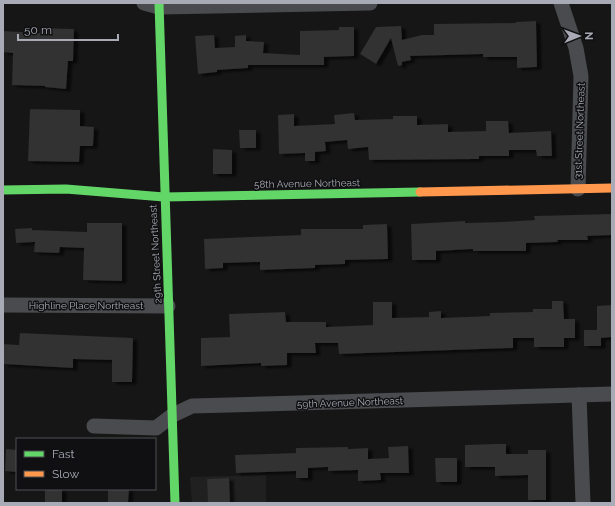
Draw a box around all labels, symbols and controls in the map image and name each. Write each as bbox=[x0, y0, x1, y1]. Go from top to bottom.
scale bar bbox=[18, 16, 118, 42]
north arrow bbox=[559, 16, 599, 56]
text: 50 m bbox=[24, 23, 52, 37]
text: N bbox=[582, 32, 595, 40]
street label: 31st Street Northeast bbox=[572, 82, 587, 179]
street label: 58th Avenue Northeast bbox=[254, 177, 361, 190]
street label: 29th Street Northeast bbox=[147, 204, 164, 304]
street label: Highline Place Northeast bbox=[29, 300, 144, 311]
street label: 59th Avenue Northeast bbox=[297, 395, 404, 410]
legend bbox=[16, 438, 156, 490]
text: Fast bbox=[52, 447, 75, 461]
text: Slow bbox=[52, 467, 79, 481]

